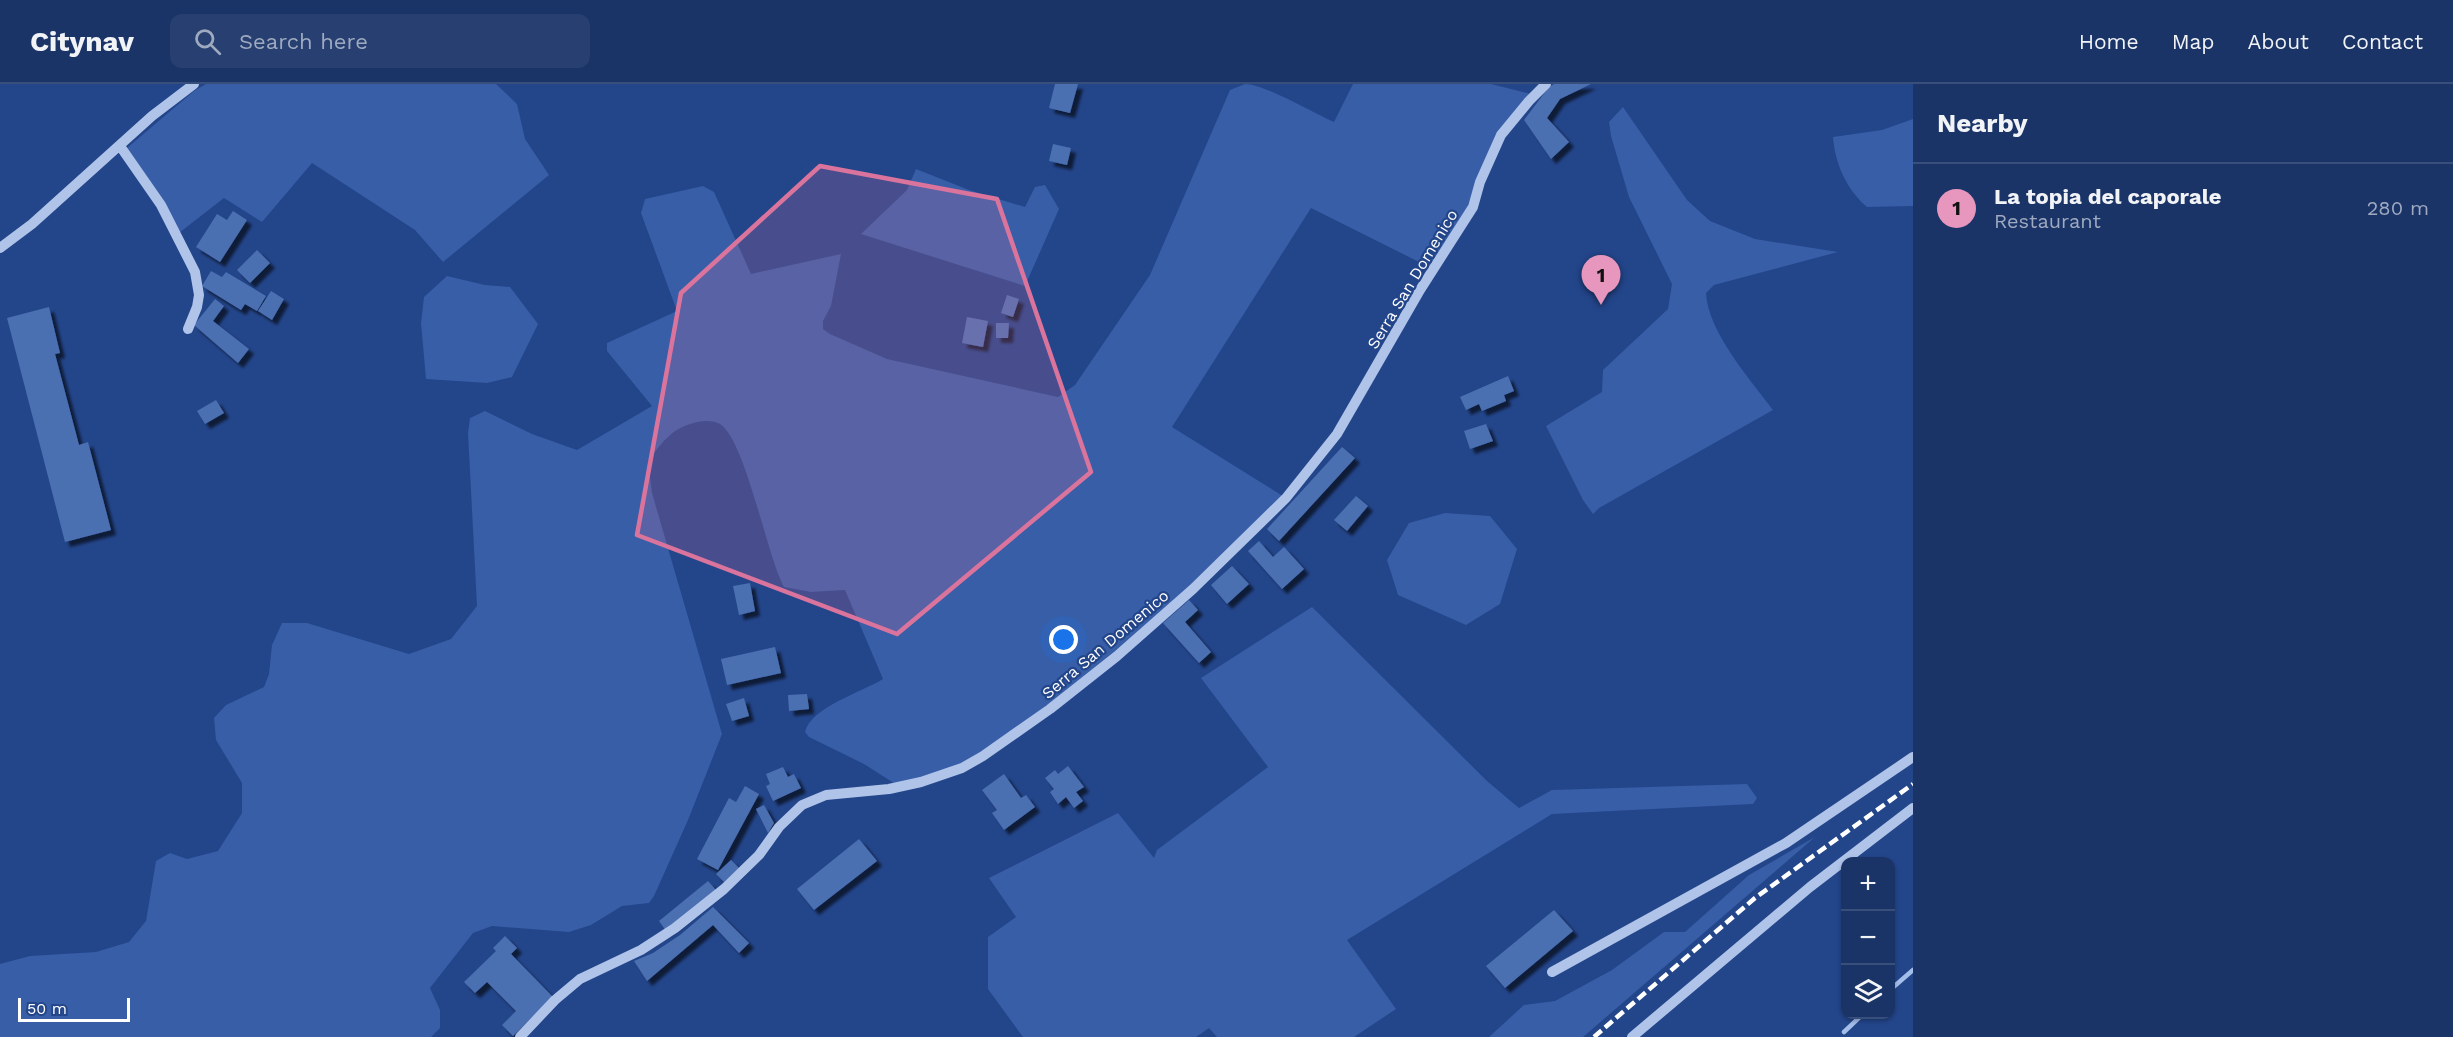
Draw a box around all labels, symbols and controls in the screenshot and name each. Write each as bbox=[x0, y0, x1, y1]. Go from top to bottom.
search box bbox=[170, 14, 590, 68]
text: Citynav bbox=[30, 25, 134, 58]
icon: search bbox=[191, 25, 224, 58]
text: Search here bbox=[239, 29, 368, 54]
text: Home bbox=[2079, 29, 2139, 54]
text: Map bbox=[2172, 29, 2215, 54]
text: About bbox=[2248, 29, 2309, 54]
text: Contact bbox=[2342, 29, 2423, 54]
text: Nearby bbox=[1937, 108, 2028, 138]
text: La topia del caporale bbox=[1994, 184, 2222, 209]
text: 1 bbox=[1952, 196, 1961, 220]
text: 280 m bbox=[2367, 196, 2429, 220]
street label: Serra San Domenico bbox=[1363, 206, 1462, 352]
text: Restaurant bbox=[1994, 209, 2101, 233]
pin: 1 bbox=[1582, 256, 1620, 305]
street label: Serra San Domenico bbox=[1038, 586, 1172, 703]
your location bbox=[1049, 625, 1078, 654]
map controls bbox=[1841, 857, 1895, 1019]
button: + bbox=[1841, 857, 1895, 911]
button: − bbox=[1841, 911, 1895, 965]
button: layers bbox=[1841, 965, 1895, 1019]
scale bar bbox=[18, 995, 130, 1022]
text: 50 m bbox=[27, 999, 67, 1018]

